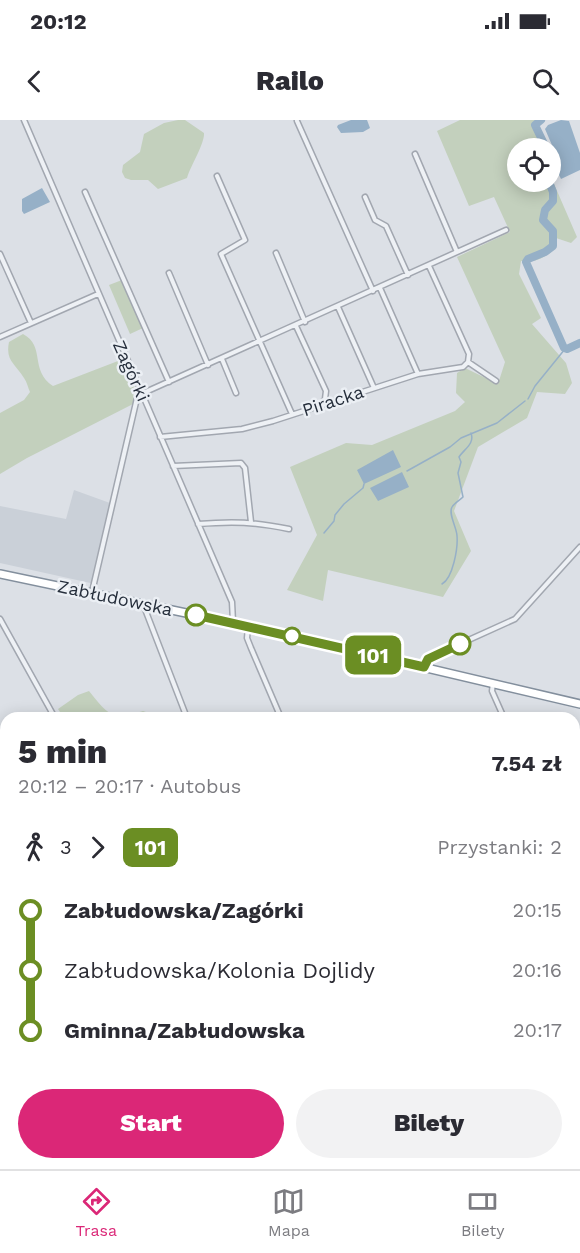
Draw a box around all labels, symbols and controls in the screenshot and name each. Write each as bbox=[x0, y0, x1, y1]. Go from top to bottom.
text: 20:12 bbox=[30, 9, 87, 34]
icon: back bbox=[18, 65, 51, 98]
text: Railo bbox=[256, 65, 324, 97]
icon: search bbox=[529, 65, 562, 98]
map controls bbox=[507, 138, 561, 192]
button: locate bbox=[507, 138, 561, 192]
street label: Zagórki bbox=[109, 337, 154, 404]
street label: Piracka bbox=[299, 381, 366, 420]
street label: Zabłudowska bbox=[56, 575, 174, 620]
unlabelled marker bbox=[185, 604, 207, 626]
unlabelled marker bbox=[283, 627, 301, 645]
unlabelled marker bbox=[449, 633, 471, 655]
line badge: 101 bbox=[338, 636, 407, 674]
text: 101 bbox=[357, 643, 389, 668]
text: 5 min bbox=[18, 732, 107, 771]
text: 7.54 zł bbox=[491, 751, 562, 776]
text: 20:12 – 20:17 · Autobus bbox=[18, 774, 241, 798]
icon: walk bbox=[18, 831, 51, 864]
icon: forward bbox=[81, 831, 114, 864]
text: 3 bbox=[60, 835, 72, 859]
text: 101 bbox=[135, 835, 166, 860]
text: Przystanki: 2 bbox=[437, 835, 562, 859]
text: Zabłudowska/Zagórki bbox=[64, 898, 304, 923]
text: 20:15 bbox=[513, 898, 562, 922]
text: Zabłudowska/Kolonia Dojlidy bbox=[64, 958, 375, 983]
text: 20:16 bbox=[512, 958, 562, 982]
text: Gminna/Zabłudowska bbox=[64, 1018, 305, 1043]
text: 20:17 bbox=[513, 1018, 562, 1042]
button: Start bbox=[18, 1089, 284, 1158]
button: Bilety bbox=[296, 1089, 562, 1158]
tab: Trasa bbox=[76, 1185, 117, 1240]
tab: Mapa bbox=[268, 1185, 310, 1240]
tab: Bilety bbox=[461, 1185, 504, 1240]

